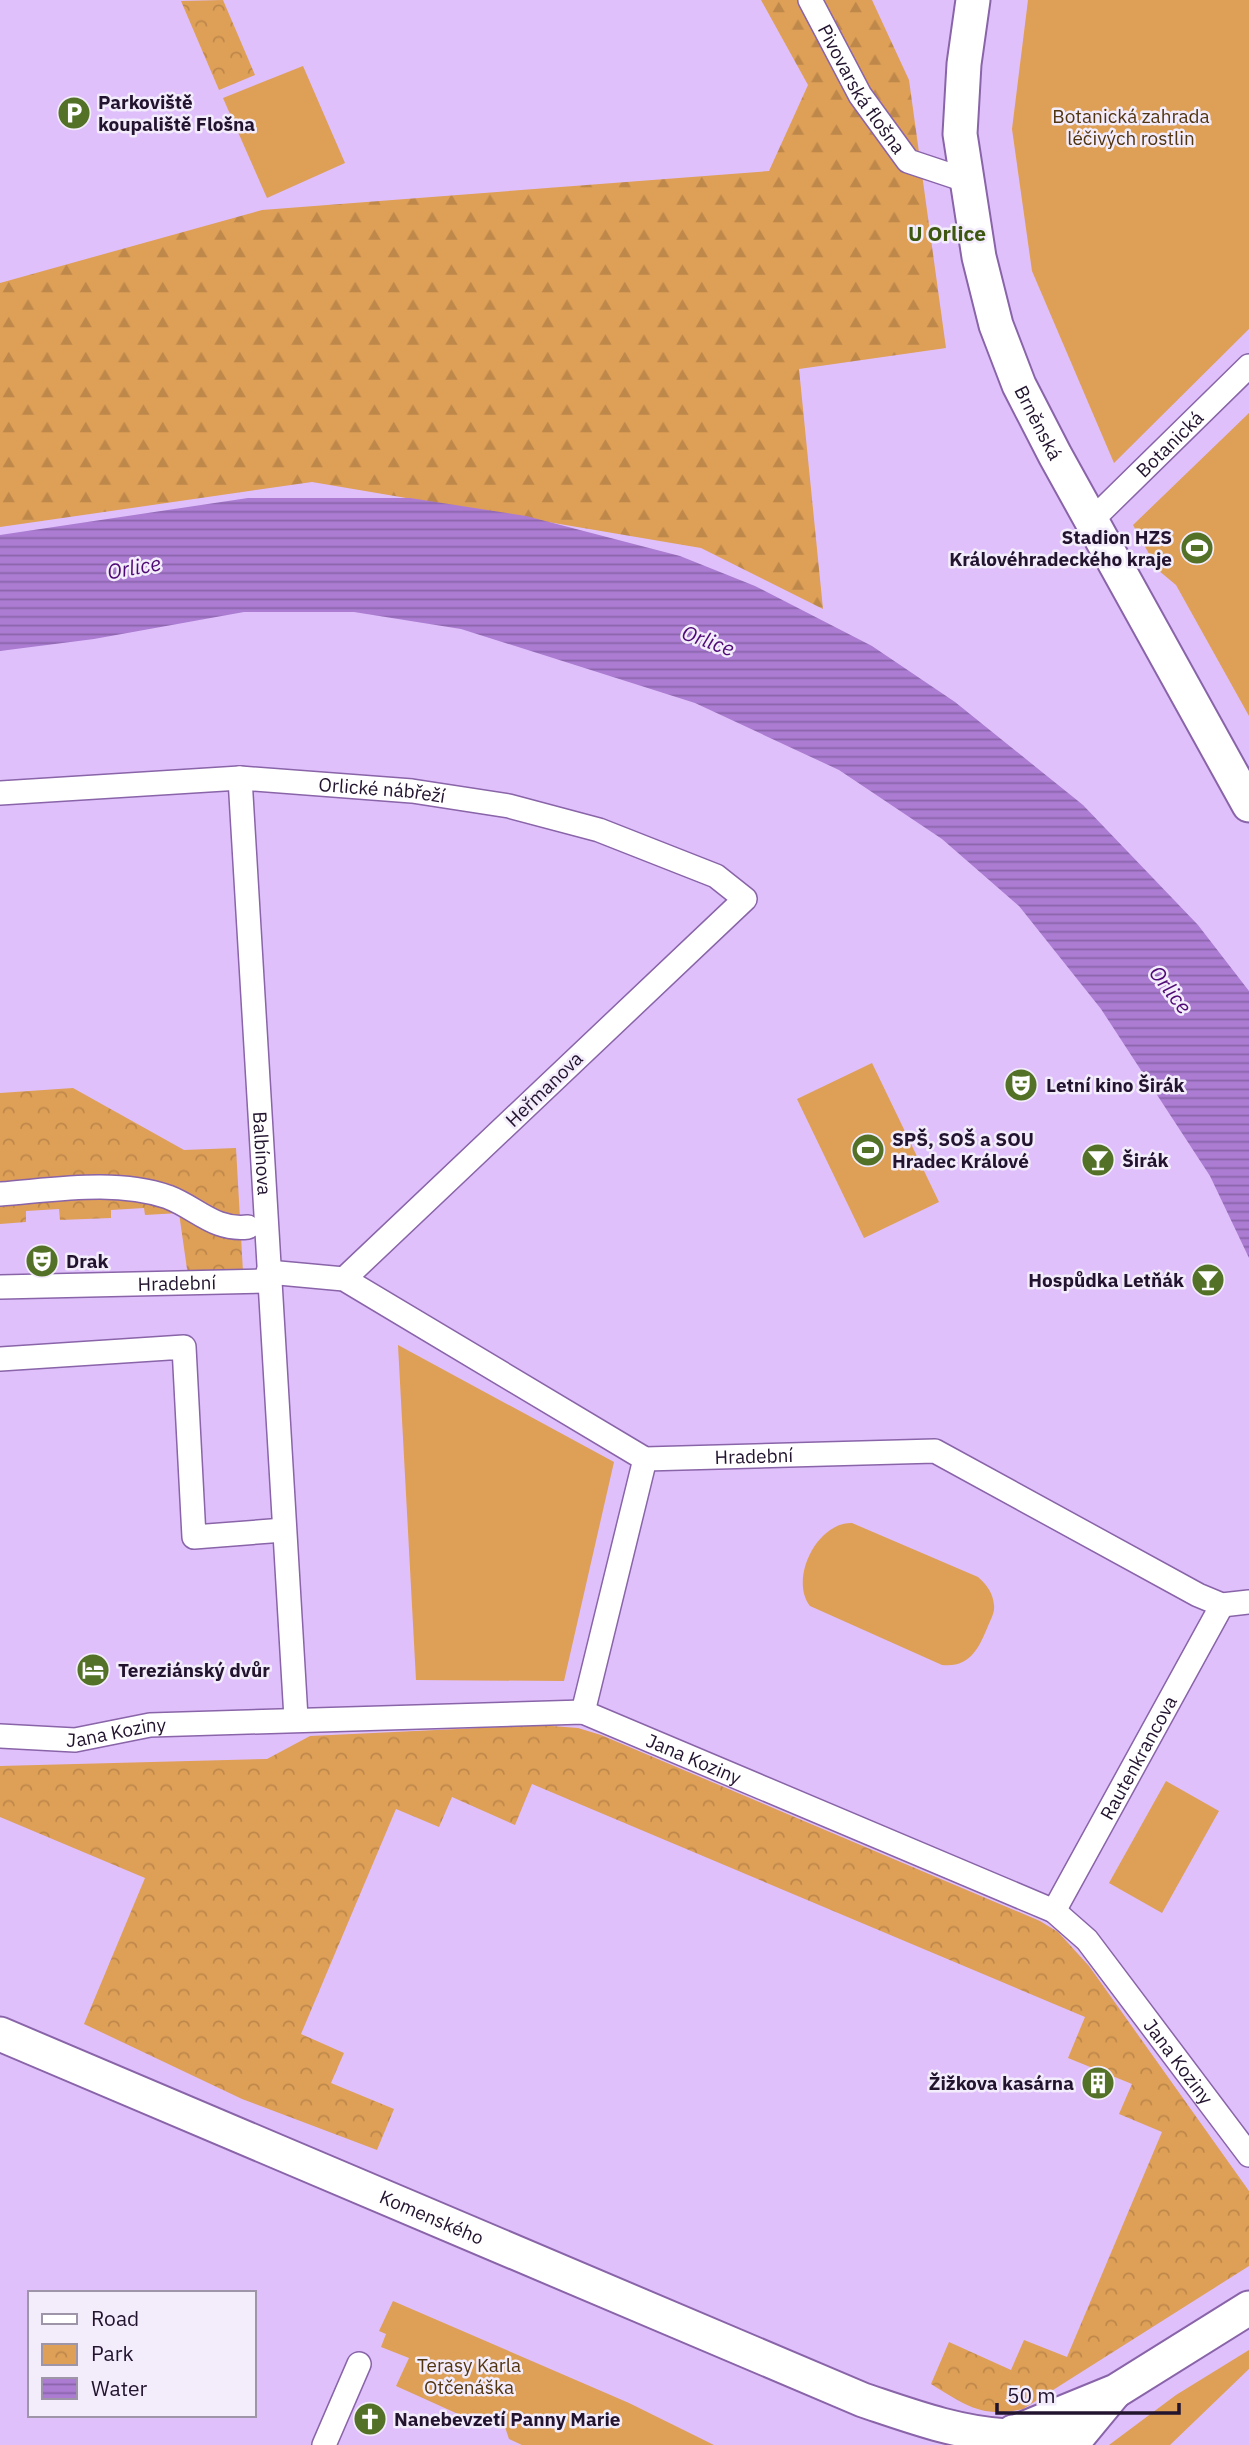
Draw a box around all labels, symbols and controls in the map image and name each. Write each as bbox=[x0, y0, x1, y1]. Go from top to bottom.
street label: Pivovarská flošna bbox=[813, 20, 911, 159]
place label: Parkoviště koupaliště Flošna bbox=[98, 90, 255, 136]
parking icon: Parkoviště koupaliště Flošna bbox=[55, 94, 93, 132]
park label: Botanická zahrada léčivých rostlin bbox=[1052, 104, 1210, 150]
district label: U Orlice bbox=[908, 219, 986, 247]
street label: Brněnská bbox=[1009, 381, 1068, 464]
street label: Botanická bbox=[1131, 406, 1208, 482]
place label: Stadion HZS Královéhradeckého kraje bbox=[949, 525, 1172, 571]
sports icon: Stadion HZS Královéhradeckého kraje bbox=[1178, 529, 1216, 567]
water label: Orlice bbox=[105, 549, 163, 585]
water label: Orlice bbox=[678, 618, 739, 663]
street label: Orlické nábřeží bbox=[318, 772, 447, 808]
water label: Orlice bbox=[1143, 960, 1199, 1019]
street label: Heřmanova bbox=[500, 1046, 588, 1132]
theatre icon: Letní kino Širák bbox=[1002, 1066, 1040, 1104]
place label: Letní kino Širák bbox=[1046, 1073, 1185, 1097]
street label: Balbínova bbox=[248, 1111, 277, 1196]
place label: SPŠ, SOŠ a SOU Hradec Králové bbox=[892, 1127, 1034, 1173]
sports icon: SPŠ, SOŠ a SOU Hradec Králové bbox=[849, 1131, 887, 1169]
bar icon: Širák bbox=[1079, 1141, 1117, 1179]
place label: Širák bbox=[1122, 1148, 1169, 1172]
theatre icon: Drak bbox=[23, 1242, 61, 1280]
place label: Drak bbox=[66, 1249, 108, 1273]
bar icon: Hospůdka Letňák bbox=[1189, 1261, 1227, 1299]
place label: Hospůdka Letňák bbox=[1028, 1268, 1184, 1292]
street label: Hradební bbox=[137, 1270, 217, 1296]
street label: Hradební bbox=[714, 1443, 794, 1469]
hotel icon: Tereziánský dvůr bbox=[74, 1651, 112, 1689]
place label: Tereziánský dvůr bbox=[118, 1658, 270, 1682]
street label: Rautenkrancova bbox=[1095, 1691, 1182, 1824]
street label: Jana Koziny bbox=[66, 1713, 167, 1752]
street label: Jana Koziny bbox=[642, 1728, 745, 1790]
street label: Jana Koziny bbox=[1138, 2014, 1219, 2109]
building icon: Žižkova kasárna bbox=[1079, 2064, 1117, 2102]
place label: Žižkova kasárna bbox=[929, 2071, 1074, 2095]
street label: Komenského bbox=[376, 2184, 488, 2250]
legend bbox=[28, 2291, 256, 2417]
text: Road bbox=[91, 2304, 139, 2332]
text: Park bbox=[91, 2339, 134, 2367]
park label: Terasy Karla Otčenáška bbox=[417, 2353, 521, 2399]
scale bar bbox=[997, 2372, 1179, 2416]
text: Water bbox=[91, 2374, 148, 2402]
text: 50 m bbox=[1007, 2381, 1056, 2409]
church icon: Nanebevzetí Panny Marie bbox=[351, 2400, 389, 2438]
place label: Nanebevzetí Panny Marie bbox=[394, 2407, 621, 2431]

